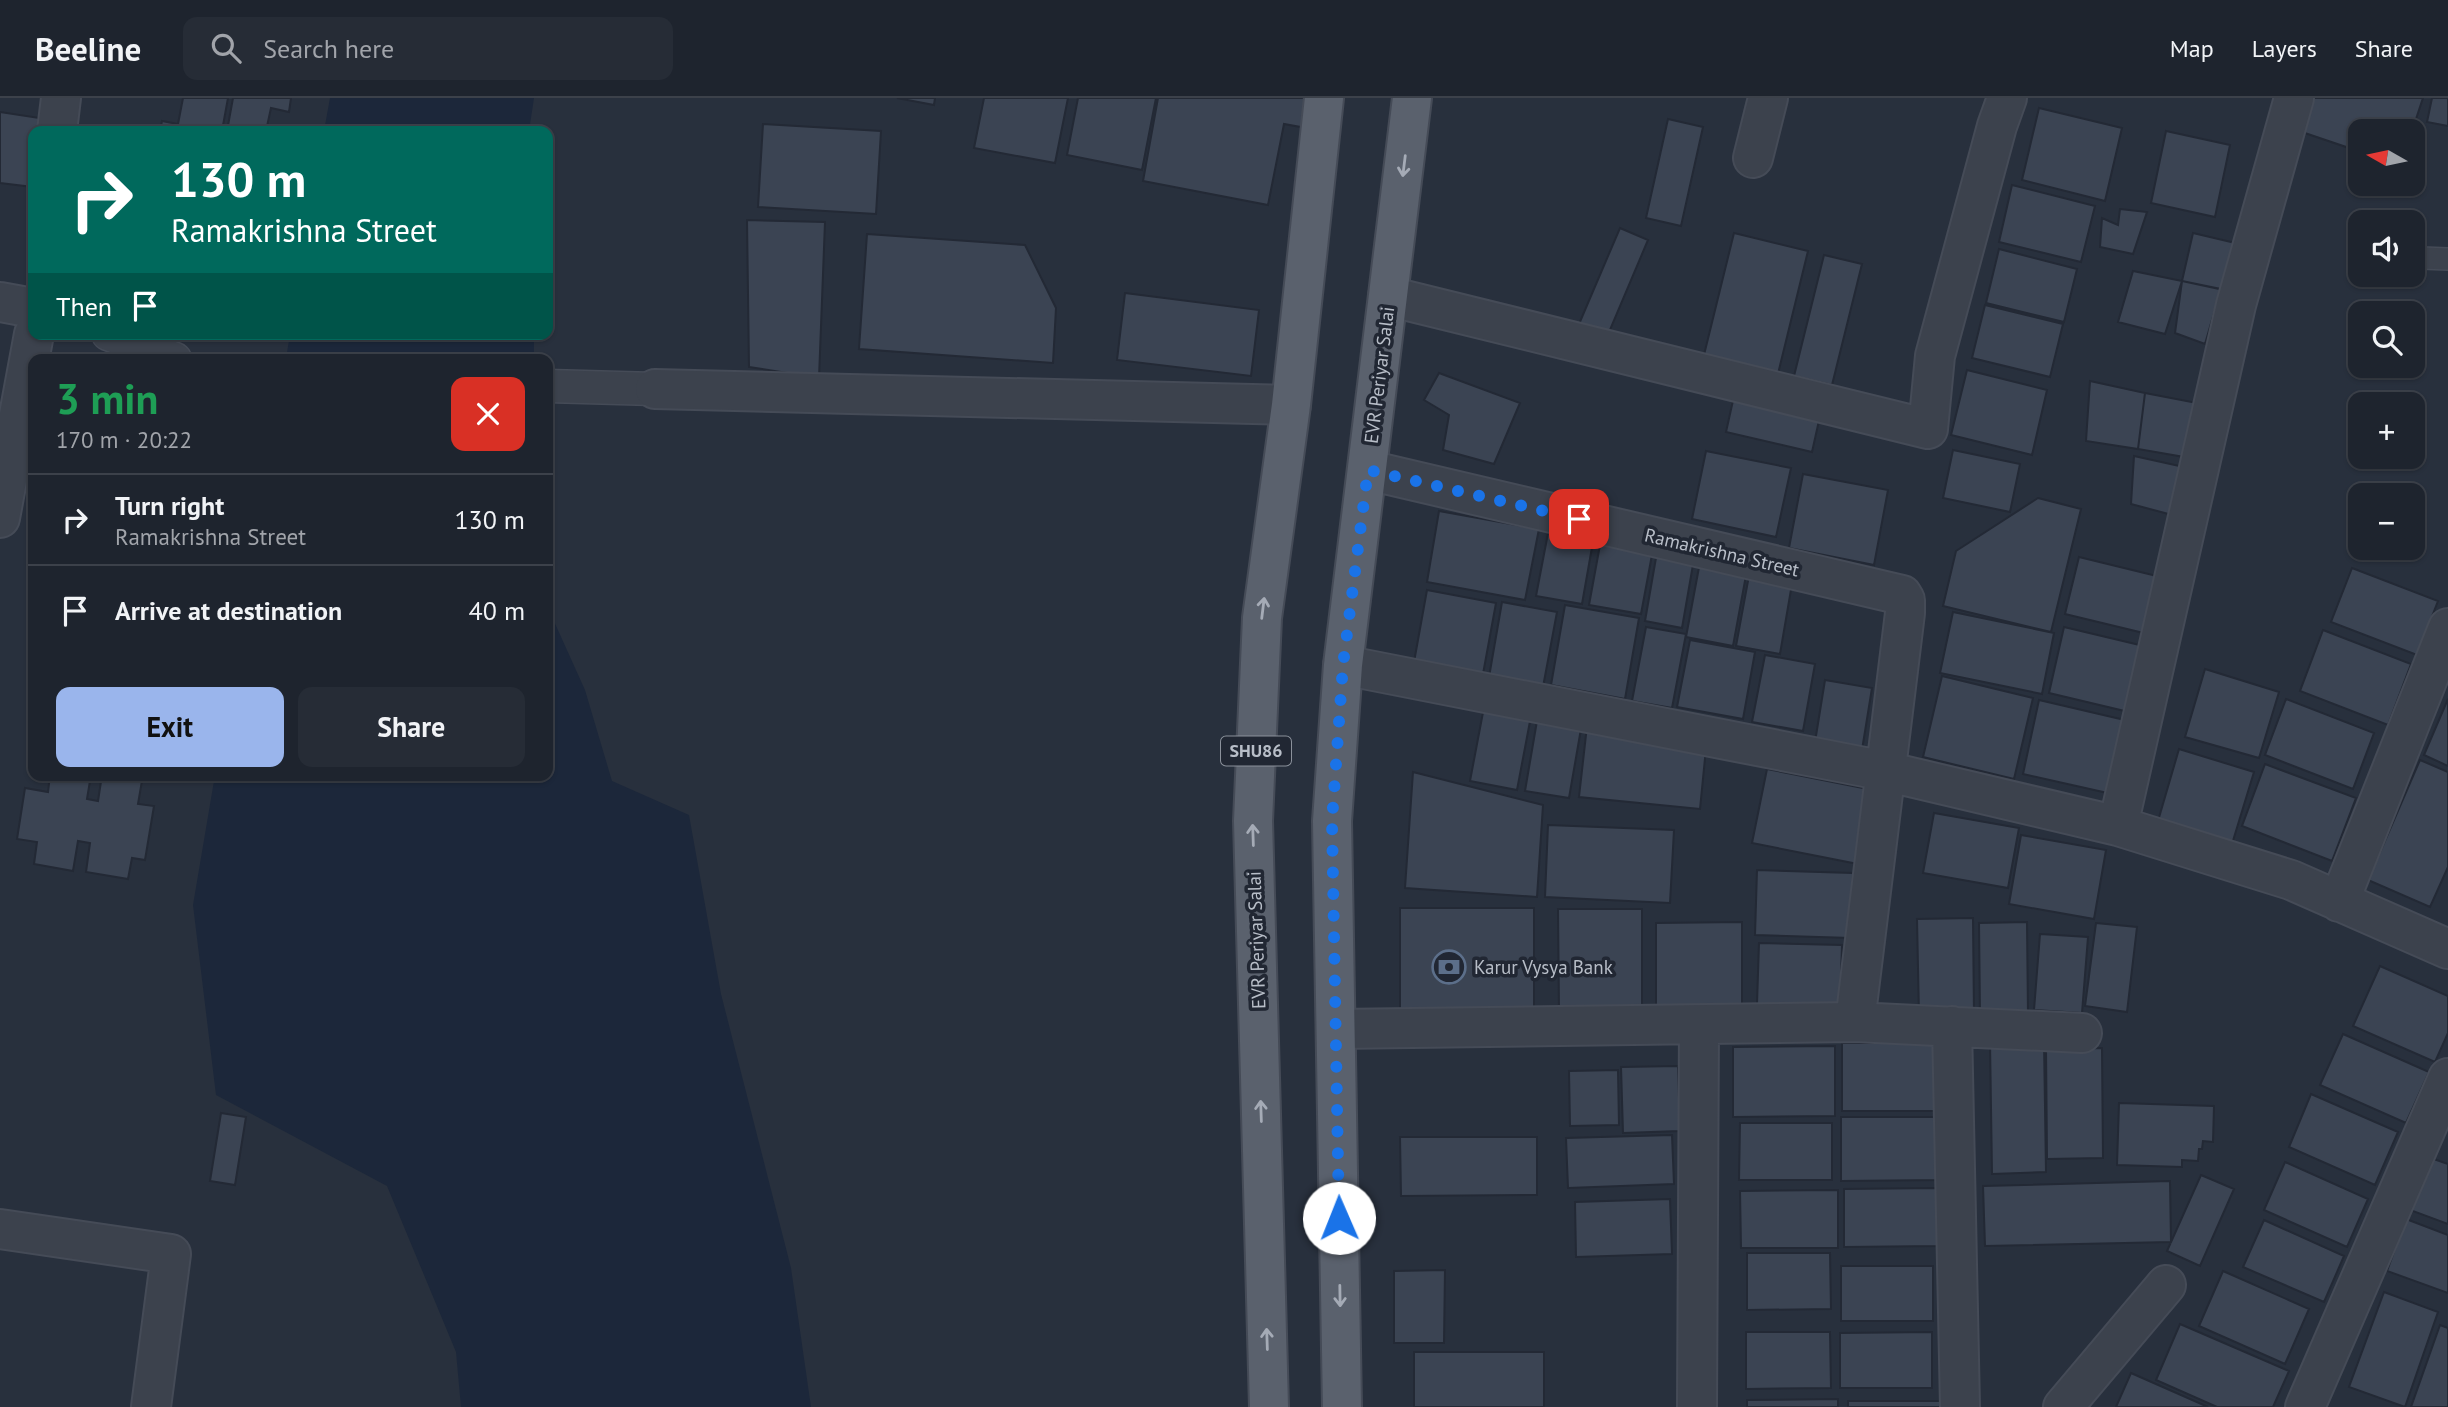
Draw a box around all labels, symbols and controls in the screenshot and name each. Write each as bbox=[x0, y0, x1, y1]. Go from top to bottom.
search box bbox=[183, 17, 673, 80]
text: Beeline bbox=[35, 27, 141, 70]
icon: search bbox=[207, 29, 245, 67]
text: Search here bbox=[263, 32, 394, 65]
text: Map bbox=[2170, 33, 2214, 64]
text: Layers bbox=[2252, 33, 2317, 64]
text: Share bbox=[2355, 33, 2413, 64]
north arrow bbox=[2348, 119, 2426, 196]
map controls bbox=[2348, 119, 2425, 560]
text: 130 m bbox=[171, 147, 306, 211]
icon: right bbox=[56, 154, 147, 245]
one-way arrow bbox=[1397, 154, 1410, 177]
text: Ramakrishna Street bbox=[171, 209, 437, 251]
button: sound bbox=[2348, 210, 2425, 287]
icon: arrive bbox=[126, 287, 164, 325]
text: Then bbox=[56, 290, 112, 323]
button: search bbox=[2348, 301, 2425, 378]
street label: EVR Periyar Salai bbox=[1359, 305, 1399, 445]
text: 3 min bbox=[56, 371, 158, 426]
button: close bbox=[451, 377, 525, 451]
button: + bbox=[2348, 392, 2425, 469]
text: 170 m · 20:22 bbox=[56, 425, 192, 454]
button: − bbox=[2348, 483, 2425, 560]
text: Turn right bbox=[115, 489, 224, 522]
pin bbox=[1549, 489, 1609, 549]
icon: arrive bbox=[1560, 500, 1598, 538]
icon: right bbox=[56, 501, 94, 539]
text: 130 m bbox=[454, 503, 525, 536]
text: Ramakrishna Street bbox=[115, 522, 306, 551]
street label: Ramakrishna Street bbox=[1642, 523, 1802, 582]
icon: arrive bbox=[56, 592, 94, 630]
text: Arrive at destination bbox=[115, 594, 342, 627]
text: 40 m bbox=[469, 594, 525, 627]
one-way arrow bbox=[1257, 597, 1270, 620]
button: Exit bbox=[56, 687, 284, 767]
button: Share bbox=[298, 687, 525, 767]
road number: SHU86 bbox=[1221, 736, 1291, 766]
one-way arrow bbox=[1247, 824, 1260, 847]
street label: EVR Periyar Salai bbox=[1242, 871, 1270, 1009]
bank icon: Karur Vysya Bank bbox=[1430, 948, 1468, 986]
place label: Karur Vysya Bank bbox=[1474, 955, 1613, 979]
one-way arrow bbox=[1254, 1100, 1268, 1123]
position arrow bbox=[1302, 1181, 1376, 1255]
one-way arrow bbox=[1333, 1284, 1347, 1307]
one-way arrow bbox=[1260, 1328, 1274, 1351]

